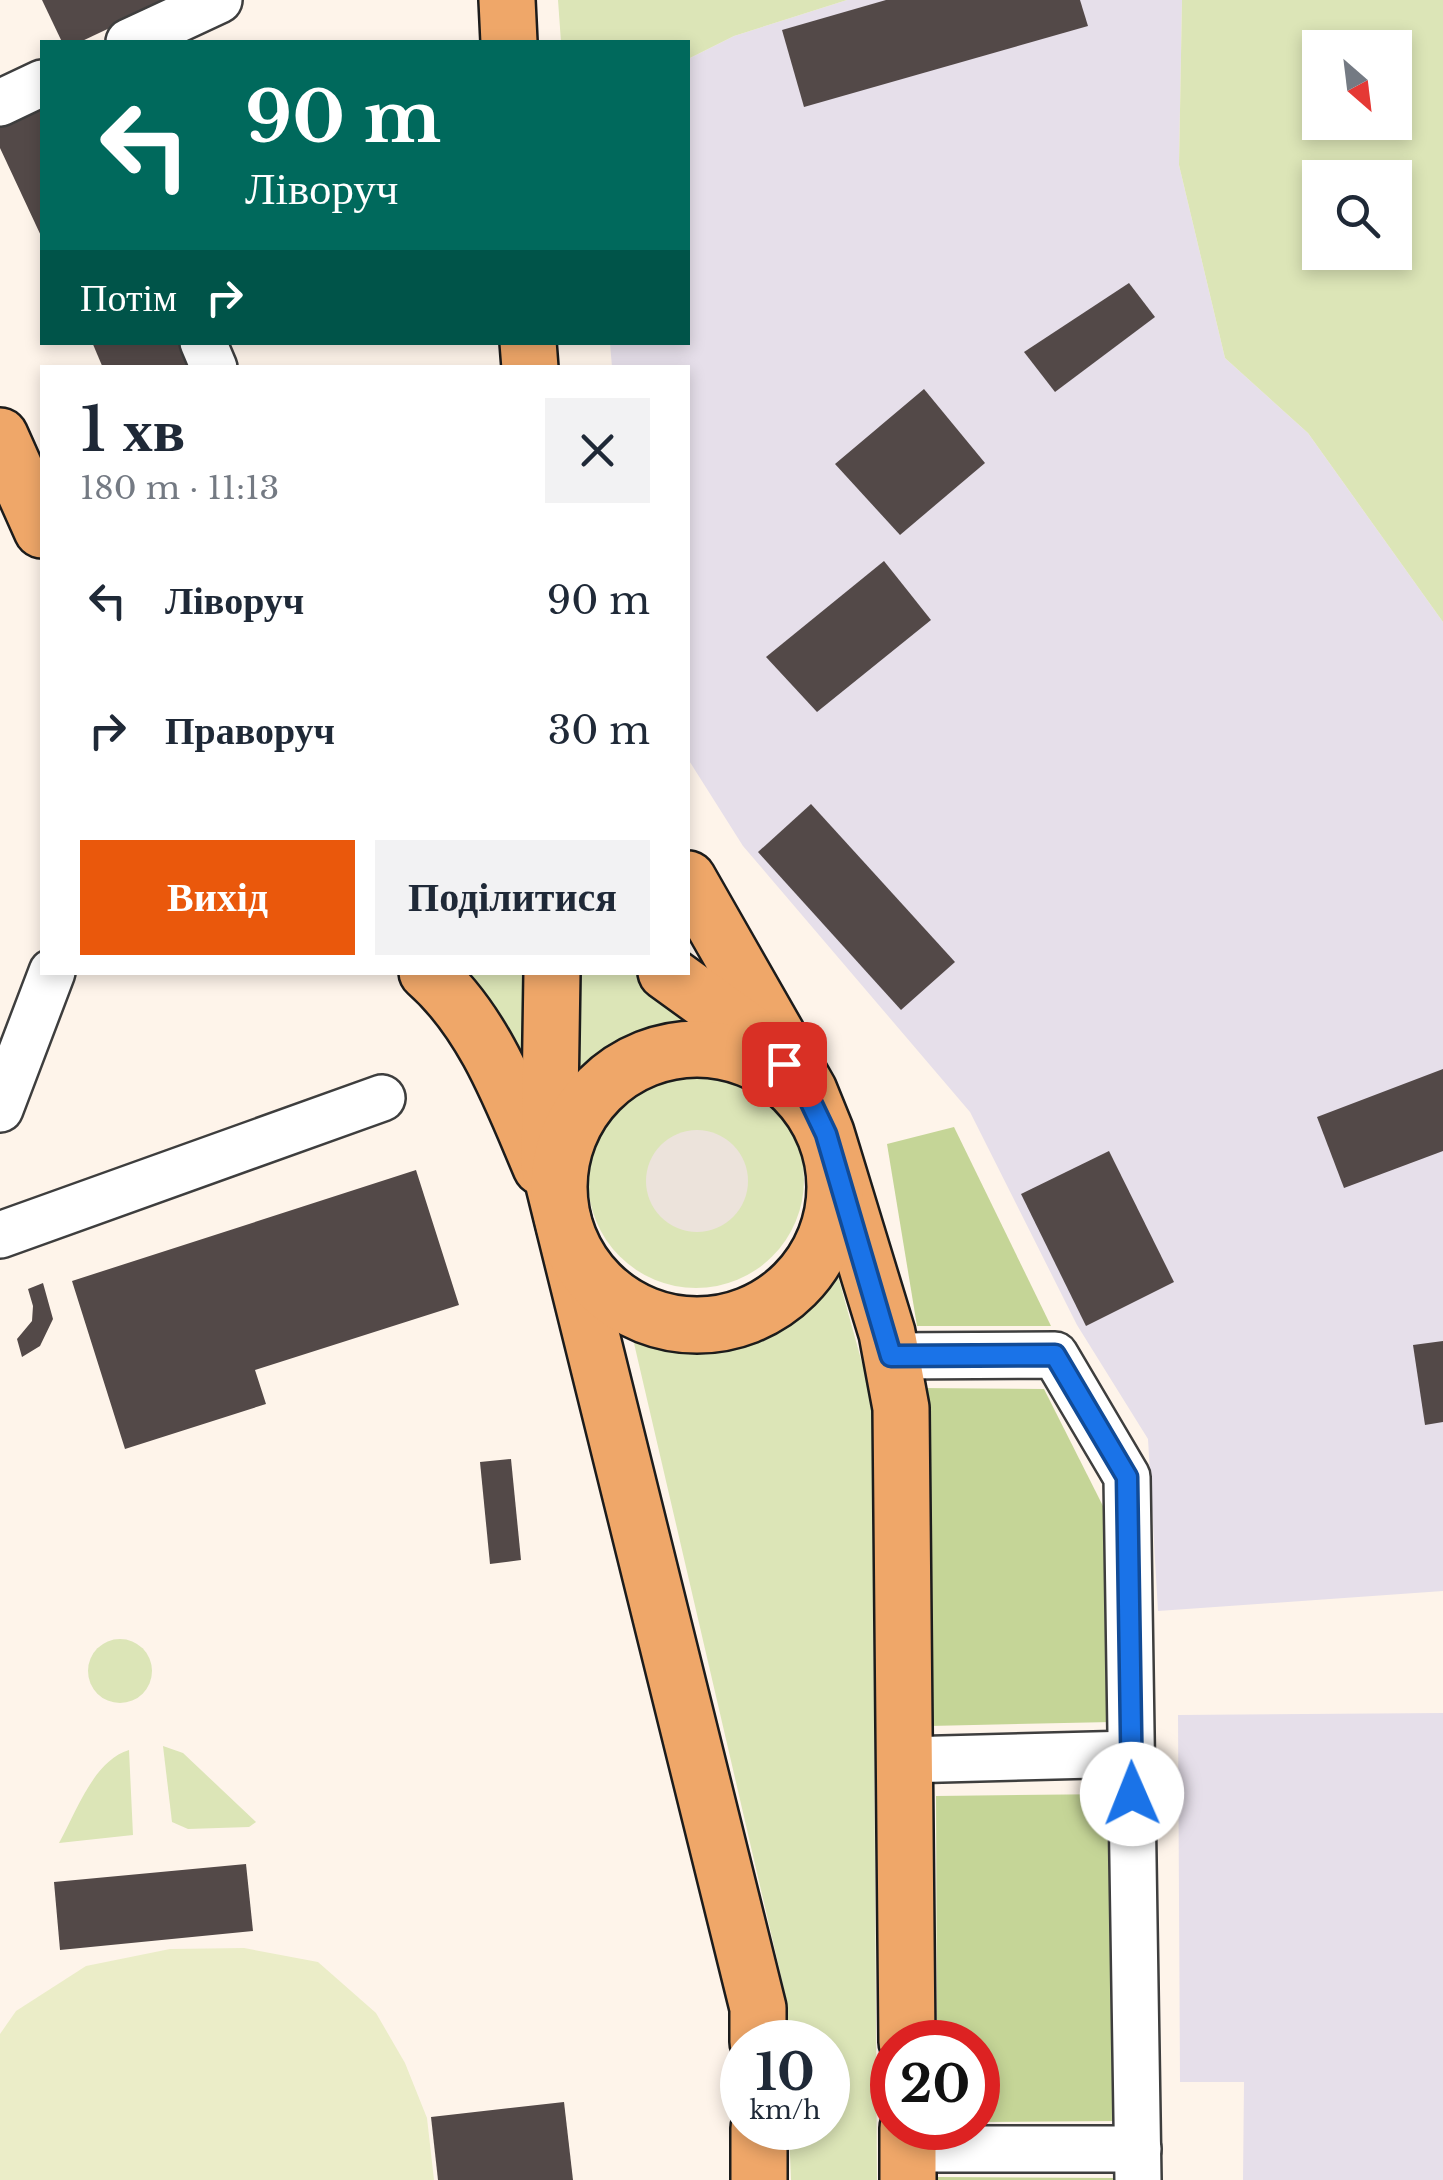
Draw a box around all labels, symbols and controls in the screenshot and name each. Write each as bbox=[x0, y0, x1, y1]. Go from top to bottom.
north arrow bbox=[1302, 30, 1412, 140]
map controls bbox=[1302, 30, 1412, 270]
text: 90 m bbox=[245, 74, 441, 161]
icon: left bbox=[80, 80, 210, 210]
text: Ліворуч bbox=[245, 160, 399, 216]
button: search bbox=[1302, 160, 1412, 270]
icon: right bbox=[197, 270, 252, 325]
text: Потім bbox=[80, 274, 177, 321]
text: 1 хв bbox=[80, 393, 185, 467]
button: close bbox=[545, 398, 650, 503]
text: 180 m · 11:13 bbox=[80, 468, 279, 508]
icon: left bbox=[80, 573, 135, 628]
text: Ліворуч bbox=[165, 577, 304, 624]
text: 90 m bbox=[547, 577, 650, 624]
icon: right bbox=[80, 703, 135, 758]
text: Праворуч bbox=[165, 707, 335, 754]
text: 30 m bbox=[548, 707, 650, 754]
button: Вихід bbox=[80, 840, 355, 955]
button: Поділитися bbox=[375, 840, 650, 955]
pin bbox=[742, 1022, 827, 1107]
icon: arrive bbox=[757, 1037, 812, 1092]
position arrow bbox=[1080, 1742, 1184, 1846]
speed limit sign: 20 bbox=[870, 2020, 1000, 2150]
text: 10 bbox=[755, 2041, 815, 2104]
text: km/h bbox=[750, 2095, 820, 2126]

